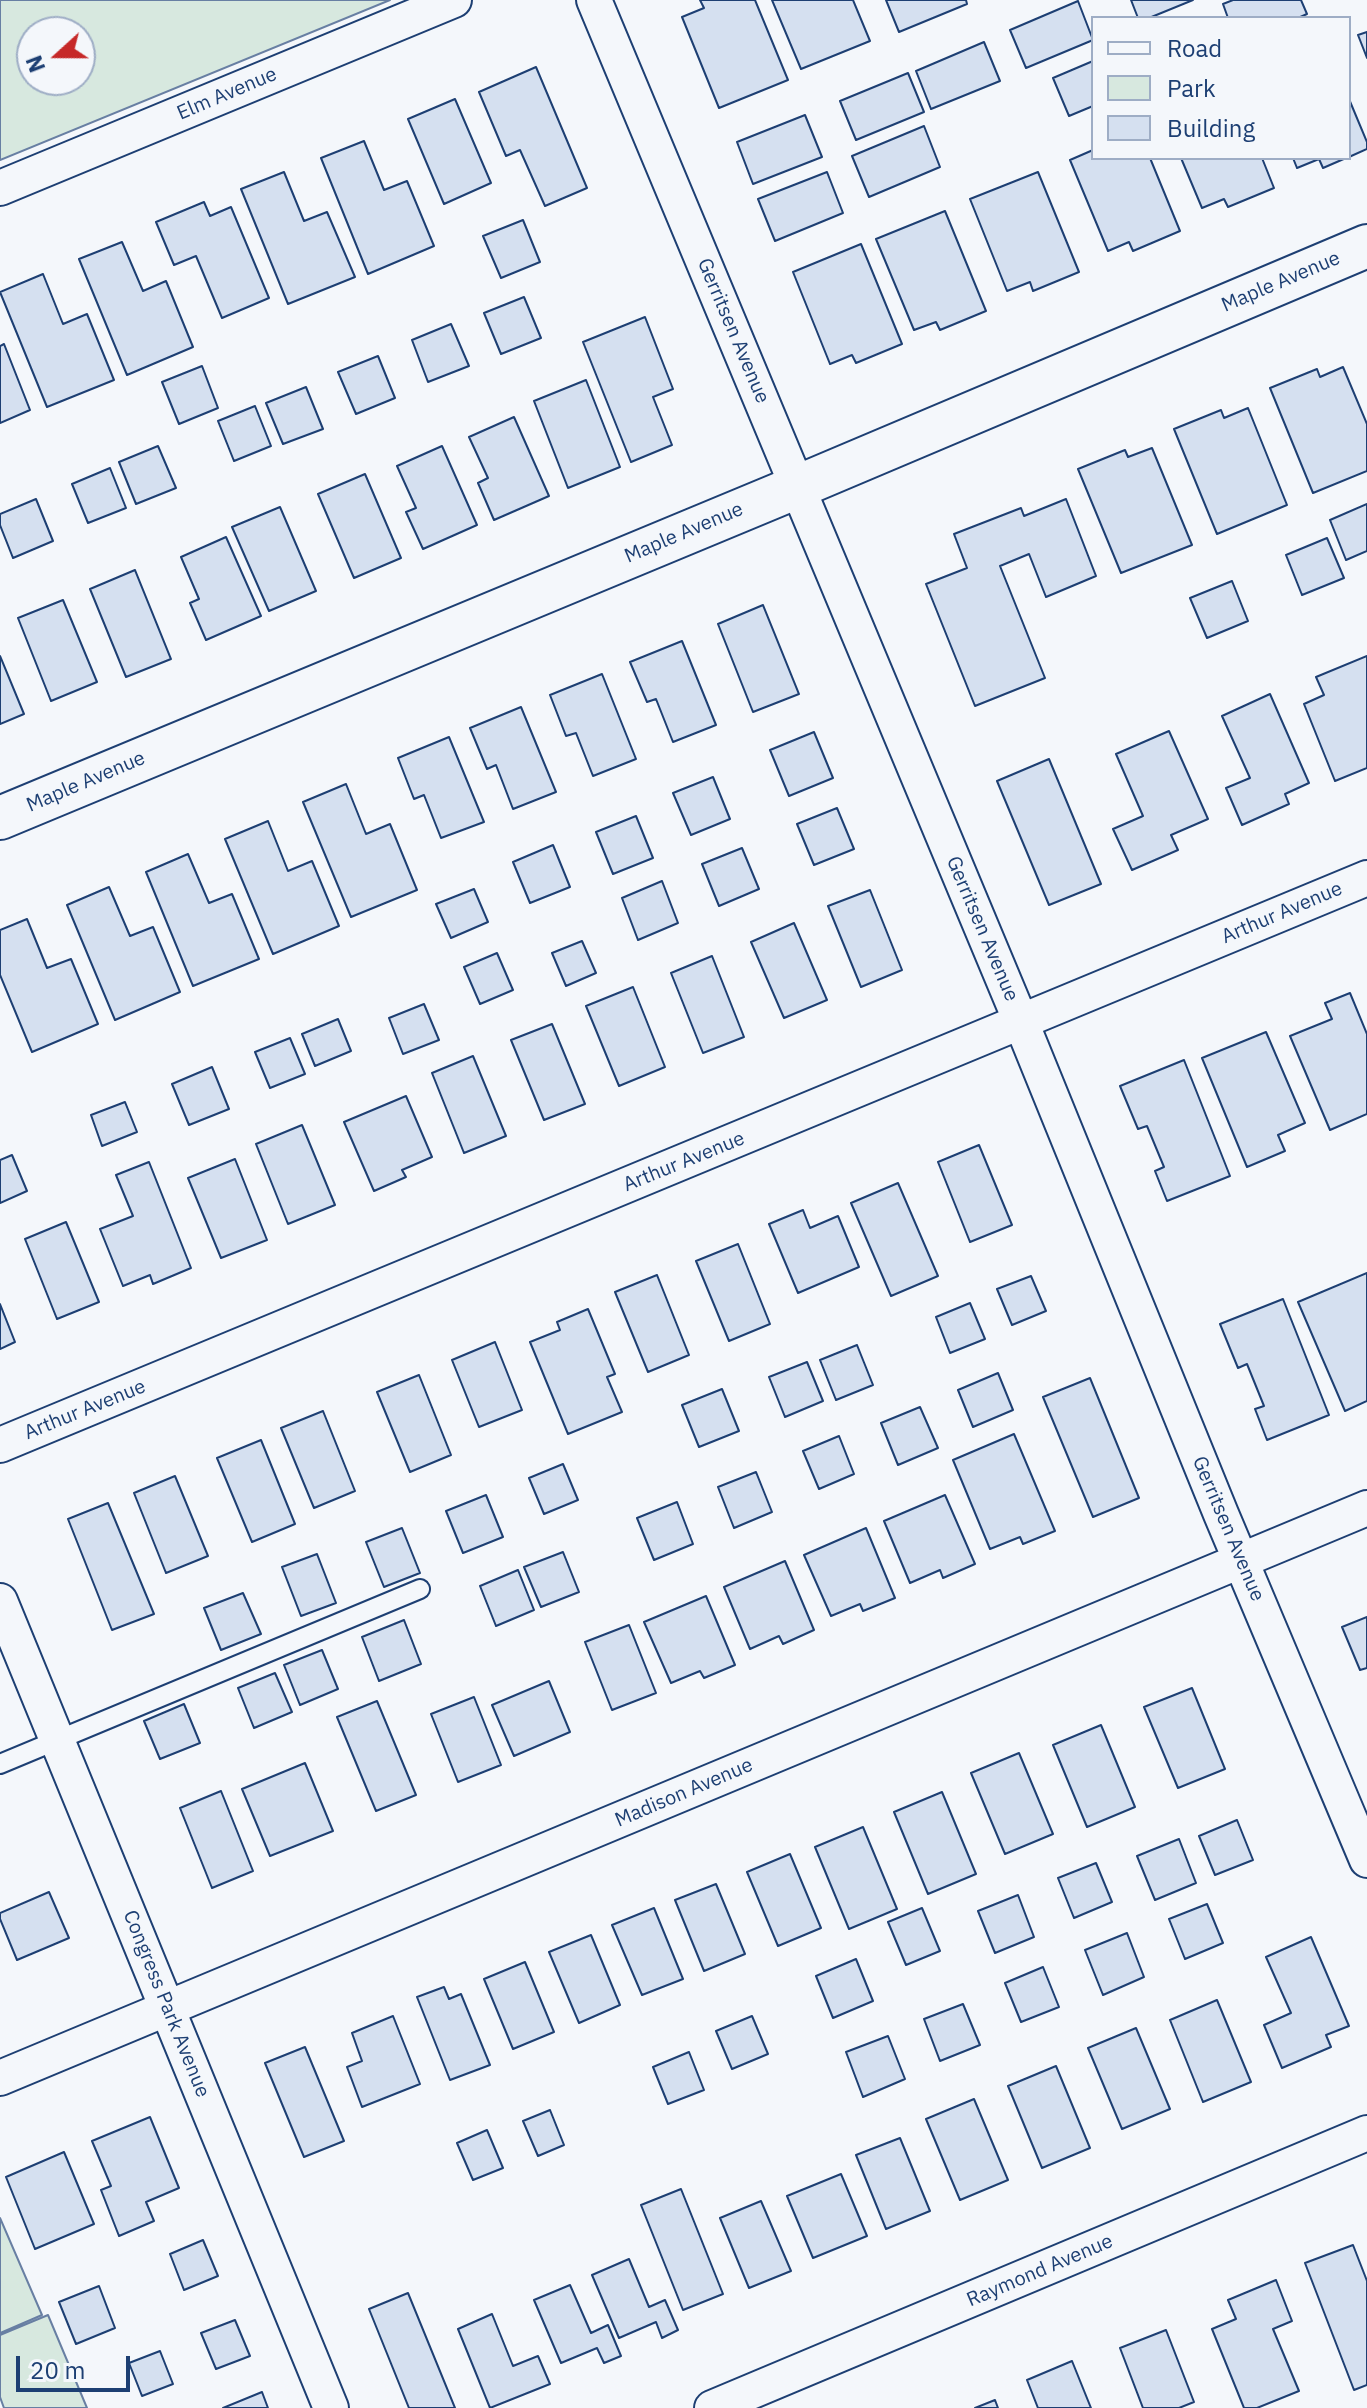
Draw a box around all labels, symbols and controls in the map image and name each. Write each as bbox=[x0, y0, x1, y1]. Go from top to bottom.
north arrow bbox=[16, 16, 96, 96]
legend bbox=[1091, 16, 1351, 160]
text: Road bbox=[1167, 32, 1222, 64]
text: N bbox=[19, 51, 51, 77]
street label: Elm Avenue bbox=[173, 62, 281, 126]
text: Park bbox=[1167, 72, 1216, 104]
text: Building bbox=[1167, 112, 1255, 144]
street label: Maple Avenue bbox=[1218, 246, 1344, 318]
street label: Gerritsen Avenue bbox=[692, 255, 774, 407]
street label: Maple Avenue bbox=[621, 497, 747, 569]
street label: Maple Avenue bbox=[23, 746, 149, 818]
street label: Gerritsen Avenue bbox=[941, 853, 1023, 1005]
street label: Arthur Avenue bbox=[1218, 877, 1346, 949]
street label: Arthur Avenue bbox=[620, 1127, 748, 1197]
street label: Arthur Avenue bbox=[21, 1375, 149, 1445]
street label: Gerritsen Avenue bbox=[1187, 1453, 1269, 1605]
street label: Madison Avenue bbox=[612, 1753, 756, 1833]
street label: Congress Park Avenue bbox=[117, 1907, 215, 2101]
street label: Raymond Avenue bbox=[963, 2229, 1117, 2313]
scale bar bbox=[20, 2340, 134, 2390]
text: 20 m bbox=[30, 2354, 85, 2386]

